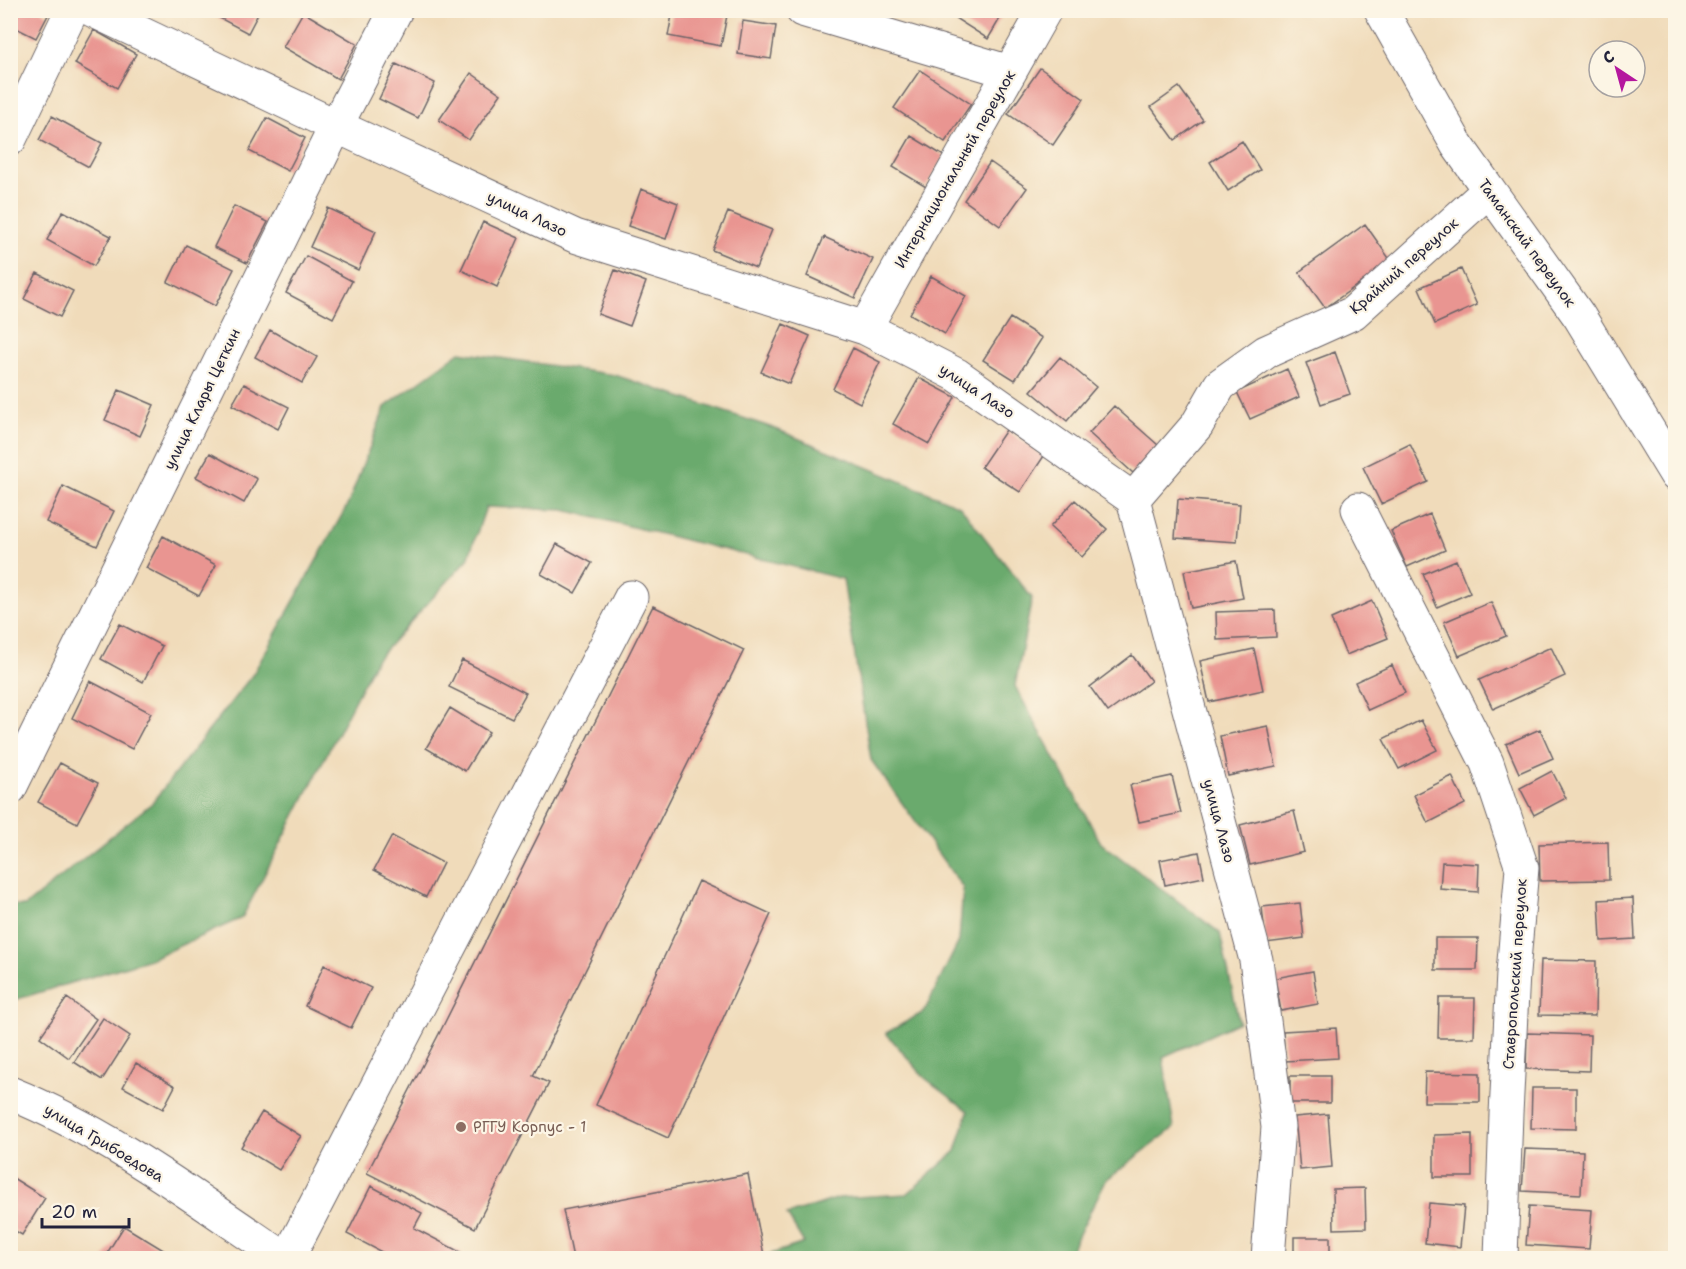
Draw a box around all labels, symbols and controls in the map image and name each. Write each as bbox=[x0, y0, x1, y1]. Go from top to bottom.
north arrow bbox=[1587, 39, 1647, 99]
text: С bbox=[1598, 46, 1619, 69]
street label: Интернациональный переулок bbox=[890, 66, 1020, 272]
street label: Таманский переулок bbox=[1474, 175, 1580, 311]
street label: улица Лазо bbox=[484, 187, 570, 241]
street label: Крайний переулок bbox=[1345, 213, 1463, 319]
street label: улица Клары Цеткин bbox=[159, 325, 245, 473]
street label: улица Лазо bbox=[935, 359, 1019, 423]
street label: улица Лазо bbox=[1198, 777, 1240, 865]
street label: Ставропольский переулок bbox=[1498, 878, 1532, 1070]
street label: улица Грибоедова bbox=[40, 1099, 168, 1187]
place label: РГГУ Корпус - 1 bbox=[473, 1117, 587, 1137]
marker: РГГУ Корпус - 1 bbox=[454, 1120, 468, 1134]
scale bar bbox=[42, 1191, 129, 1229]
text: 20 m bbox=[51, 1200, 97, 1224]

